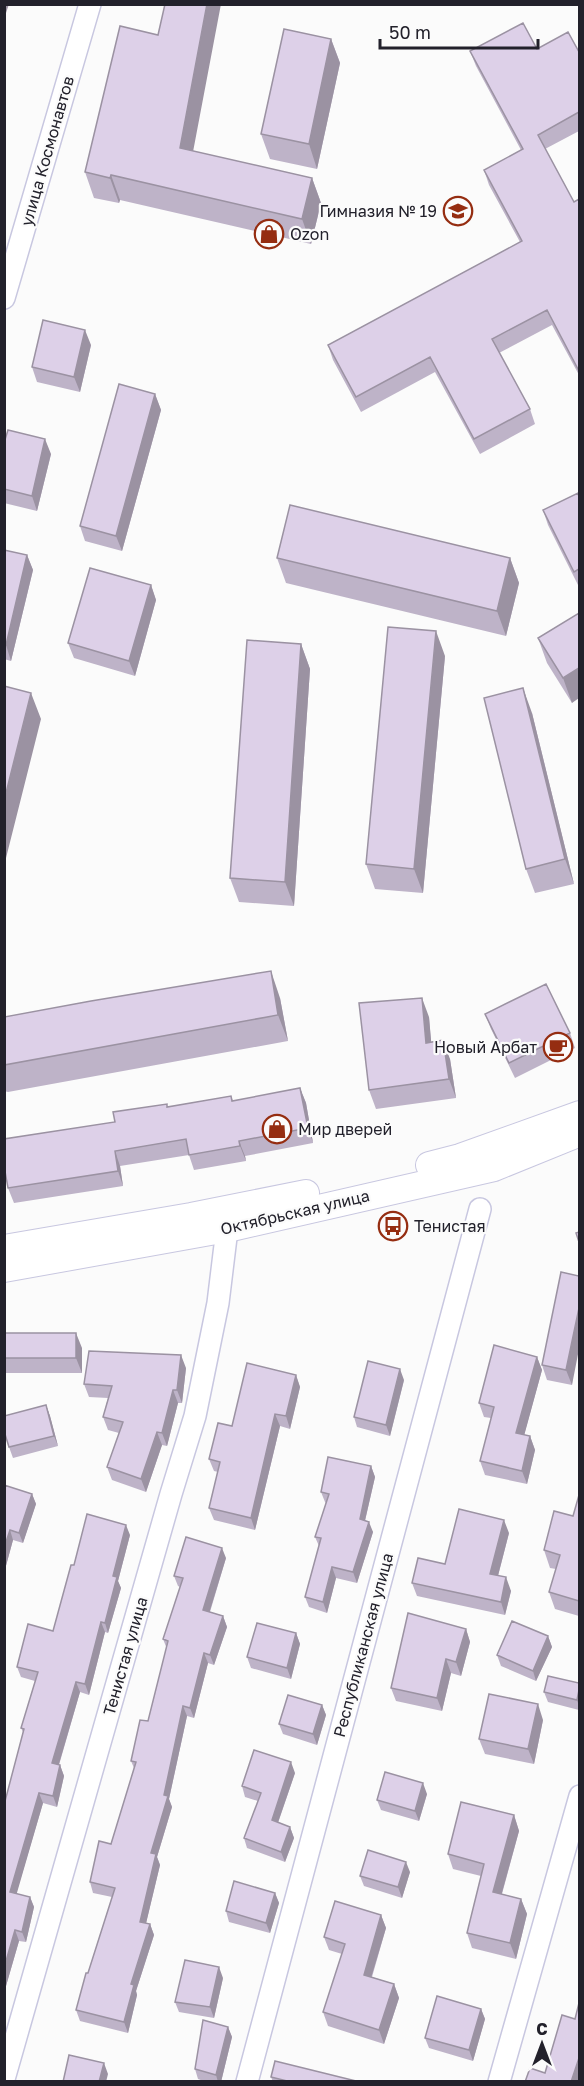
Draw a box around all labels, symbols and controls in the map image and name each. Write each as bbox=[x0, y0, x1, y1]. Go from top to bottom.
scale bar bbox=[380, 12, 538, 50]
text: 50 m bbox=[389, 21, 431, 43]
street label: улица Космонавтов bbox=[16, 74, 78, 228]
school or university icon: Гимназия № 19 bbox=[442, 195, 474, 227]
place label: Гимназия № 19 bbox=[319, 201, 437, 221]
shop icon: Ozon bbox=[253, 218, 285, 250]
place label: Ozon bbox=[290, 224, 329, 244]
cafe icon: Новый Арбат bbox=[542, 1031, 574, 1063]
place label: Новый Арбат bbox=[434, 1037, 537, 1057]
shop icon: Мир дверей bbox=[261, 1113, 293, 1145]
place label: Мир дверей bbox=[298, 1119, 392, 1139]
street label: Октябрьская улица bbox=[218, 1185, 372, 1239]
bus stop icon: Тенистая bbox=[377, 1210, 409, 1242]
place label: Тенистая bbox=[414, 1216, 486, 1236]
street label: Республиканская улица bbox=[329, 1551, 397, 1739]
street label: Тенистая улица bbox=[98, 1594, 152, 1718]
north arrow bbox=[512, 2014, 572, 2074]
text: С bbox=[536, 2019, 548, 2039]

